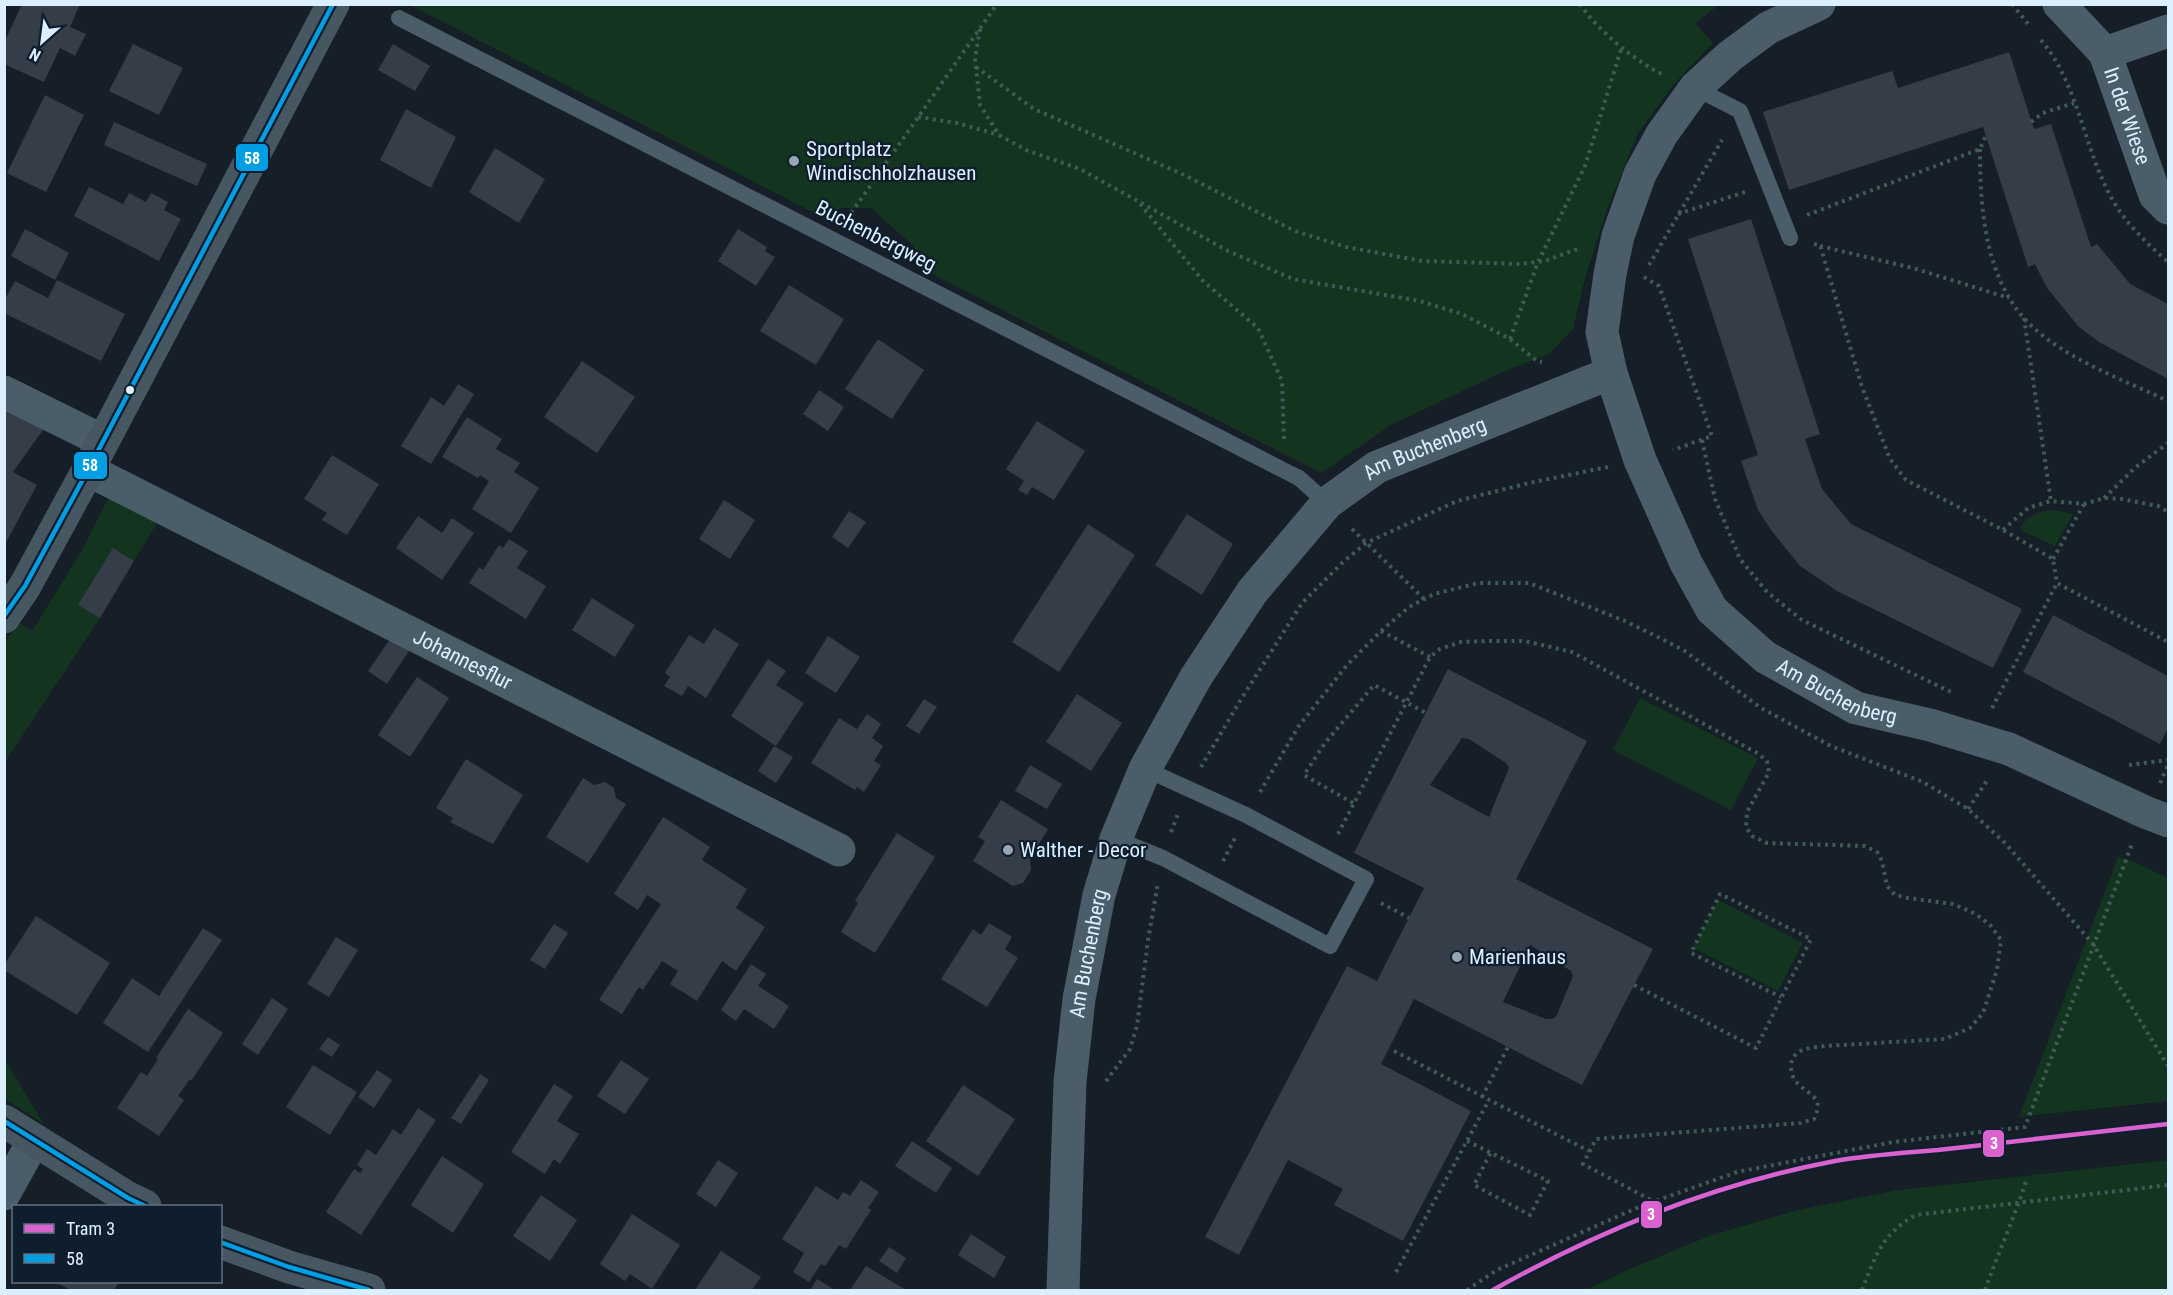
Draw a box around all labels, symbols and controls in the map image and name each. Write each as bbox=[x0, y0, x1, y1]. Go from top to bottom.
north arrow bbox=[12, 12, 72, 72]
text: N bbox=[26, 44, 44, 65]
street label: In der Wiese bbox=[2099, 64, 2155, 168]
place label: Sportplatz Windischholzhausen bbox=[806, 137, 976, 185]
line badge: 58 bbox=[235, 143, 269, 172]
text: 58 bbox=[244, 149, 260, 168]
marker: Sportplatz Windischholzhausen bbox=[787, 154, 801, 168]
street label: Buchenbergweg bbox=[812, 195, 940, 277]
unlabelled marker bbox=[124, 384, 136, 396]
street label: Am Buchenberg bbox=[1358, 412, 1490, 485]
line badge: 58 bbox=[73, 451, 108, 480]
text: 58 bbox=[82, 456, 98, 475]
street label: Johannesflur bbox=[409, 625, 516, 695]
street label: Am Buchenberg bbox=[1772, 654, 1899, 729]
place label: Walther - Decor bbox=[1020, 838, 1146, 862]
marker: Walther - Decor bbox=[1001, 843, 1015, 857]
street label: Am Buchenberg bbox=[1065, 886, 1112, 1019]
place label: Marienhaus bbox=[1469, 945, 1566, 969]
marker: Marienhaus bbox=[1450, 950, 1464, 964]
line badge: 3 bbox=[1982, 1129, 2005, 1158]
text: 3 bbox=[1990, 1134, 1998, 1153]
line badge: 3 bbox=[1640, 1200, 1663, 1229]
legend bbox=[12, 1205, 222, 1283]
text: 3 bbox=[1647, 1205, 1655, 1224]
text: Tram 3 bbox=[66, 1218, 115, 1239]
text: 58 bbox=[66, 1248, 84, 1269]

